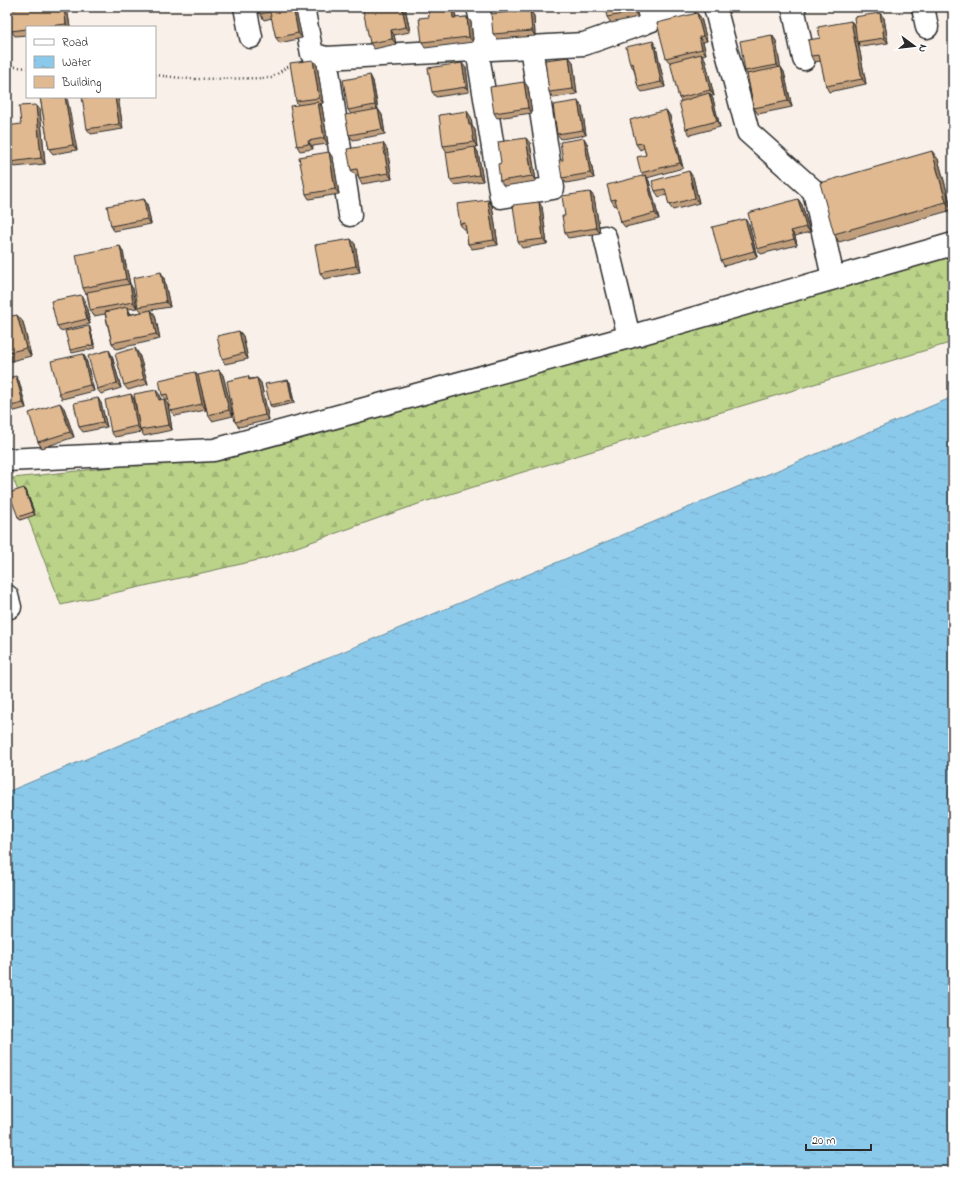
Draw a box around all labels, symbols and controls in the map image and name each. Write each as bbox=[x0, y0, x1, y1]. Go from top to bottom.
legend bbox=[26, 26, 156, 98]
north arrow bbox=[894, 26, 934, 66]
text: Road bbox=[62, 34, 88, 52]
text: N bbox=[914, 43, 931, 54]
text: Water bbox=[62, 54, 91, 72]
text: Building bbox=[61, 74, 101, 93]
scale bar bbox=[806, 1126, 871, 1152]
text: 20 m bbox=[812, 1132, 835, 1150]

